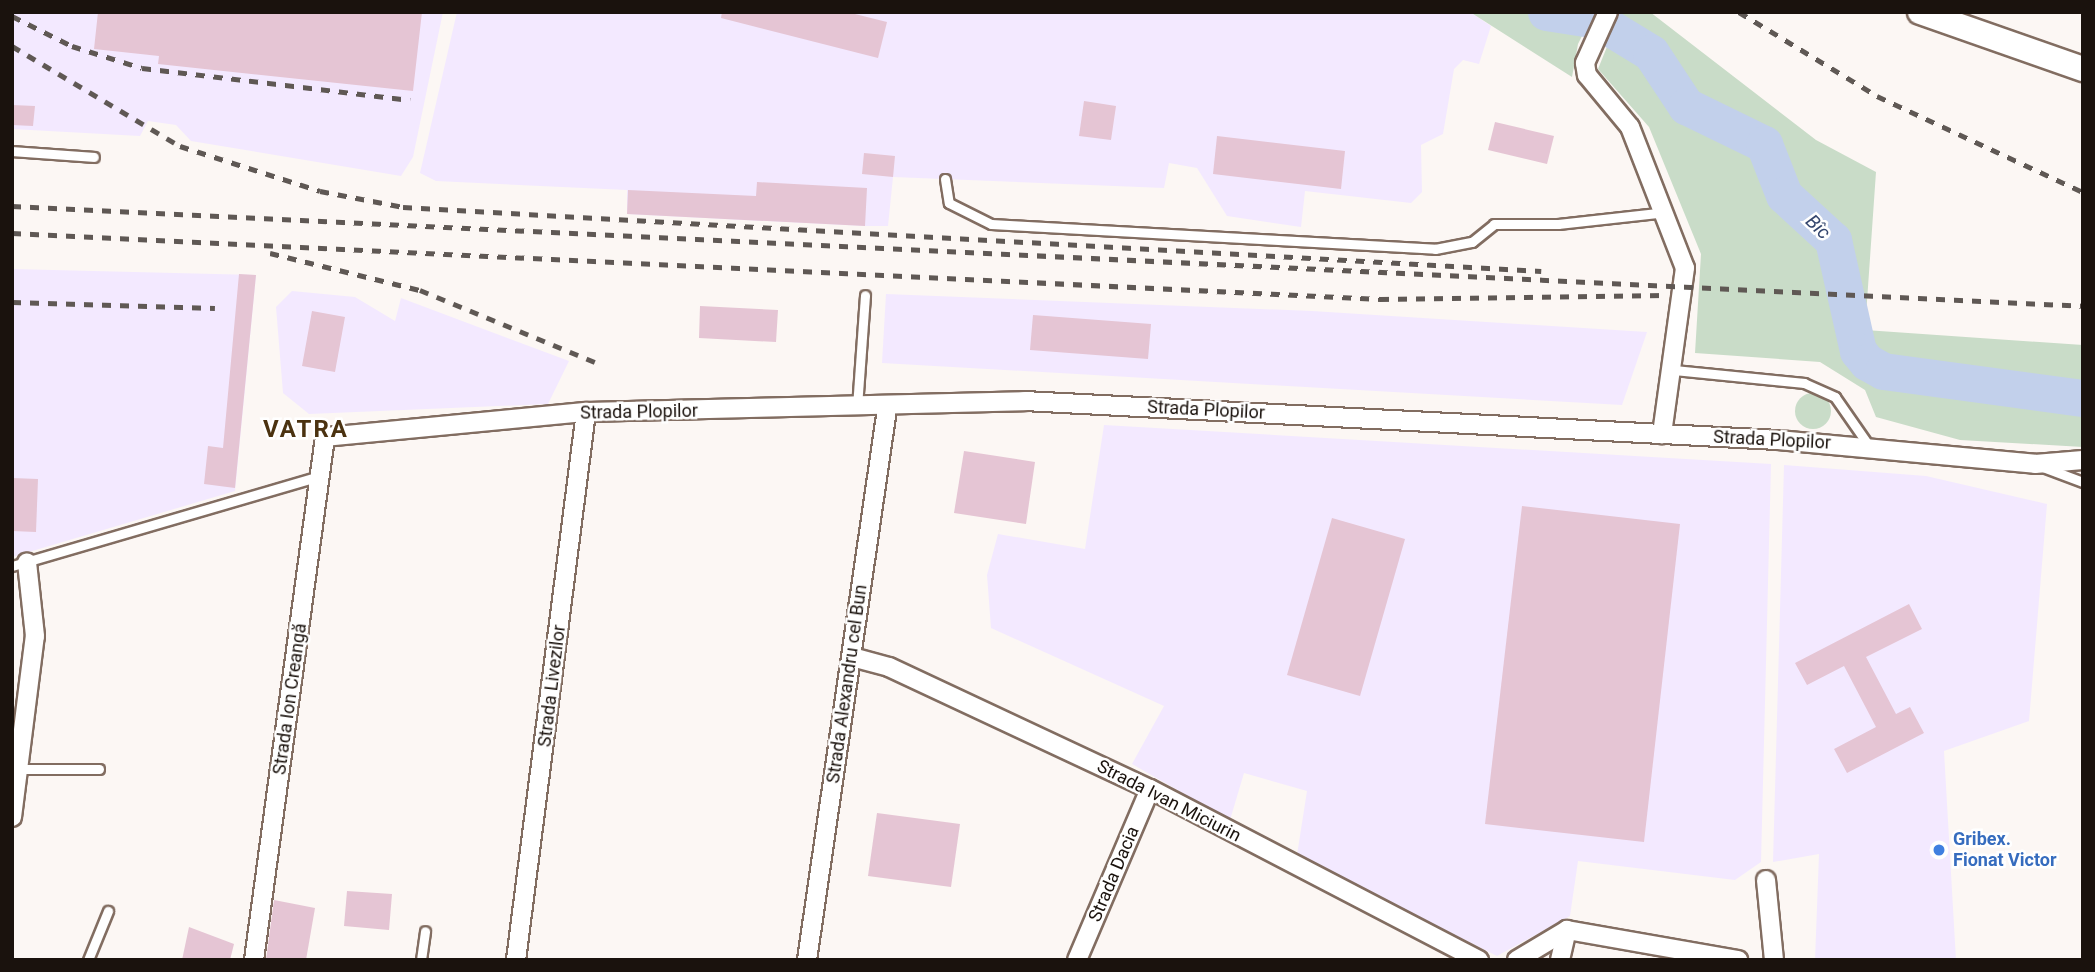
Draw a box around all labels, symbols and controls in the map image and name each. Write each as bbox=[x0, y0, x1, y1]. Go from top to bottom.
water label: Bîc bbox=[1801, 210, 1835, 244]
street label: Strada Plopilor bbox=[1147, 396, 1265, 424]
street label: Strada Plopilor bbox=[580, 400, 698, 424]
district label: VATRA bbox=[264, 416, 348, 444]
street label: Strada Plopilor bbox=[1713, 426, 1831, 454]
street label: Strada Alexandru cel Bun bbox=[822, 583, 872, 785]
street label: Strada Ion Creangă bbox=[269, 622, 311, 776]
street label: Strada Livezilor bbox=[534, 624, 570, 748]
street label: Strada Ivan Miciurin bbox=[1094, 755, 1244, 847]
street label: Strada Dacia bbox=[1084, 823, 1144, 925]
place label: Gribex. Fionat Victor bbox=[1953, 829, 2057, 872]
marker: Gribex. Fionat Victor bbox=[1931, 842, 1947, 858]

